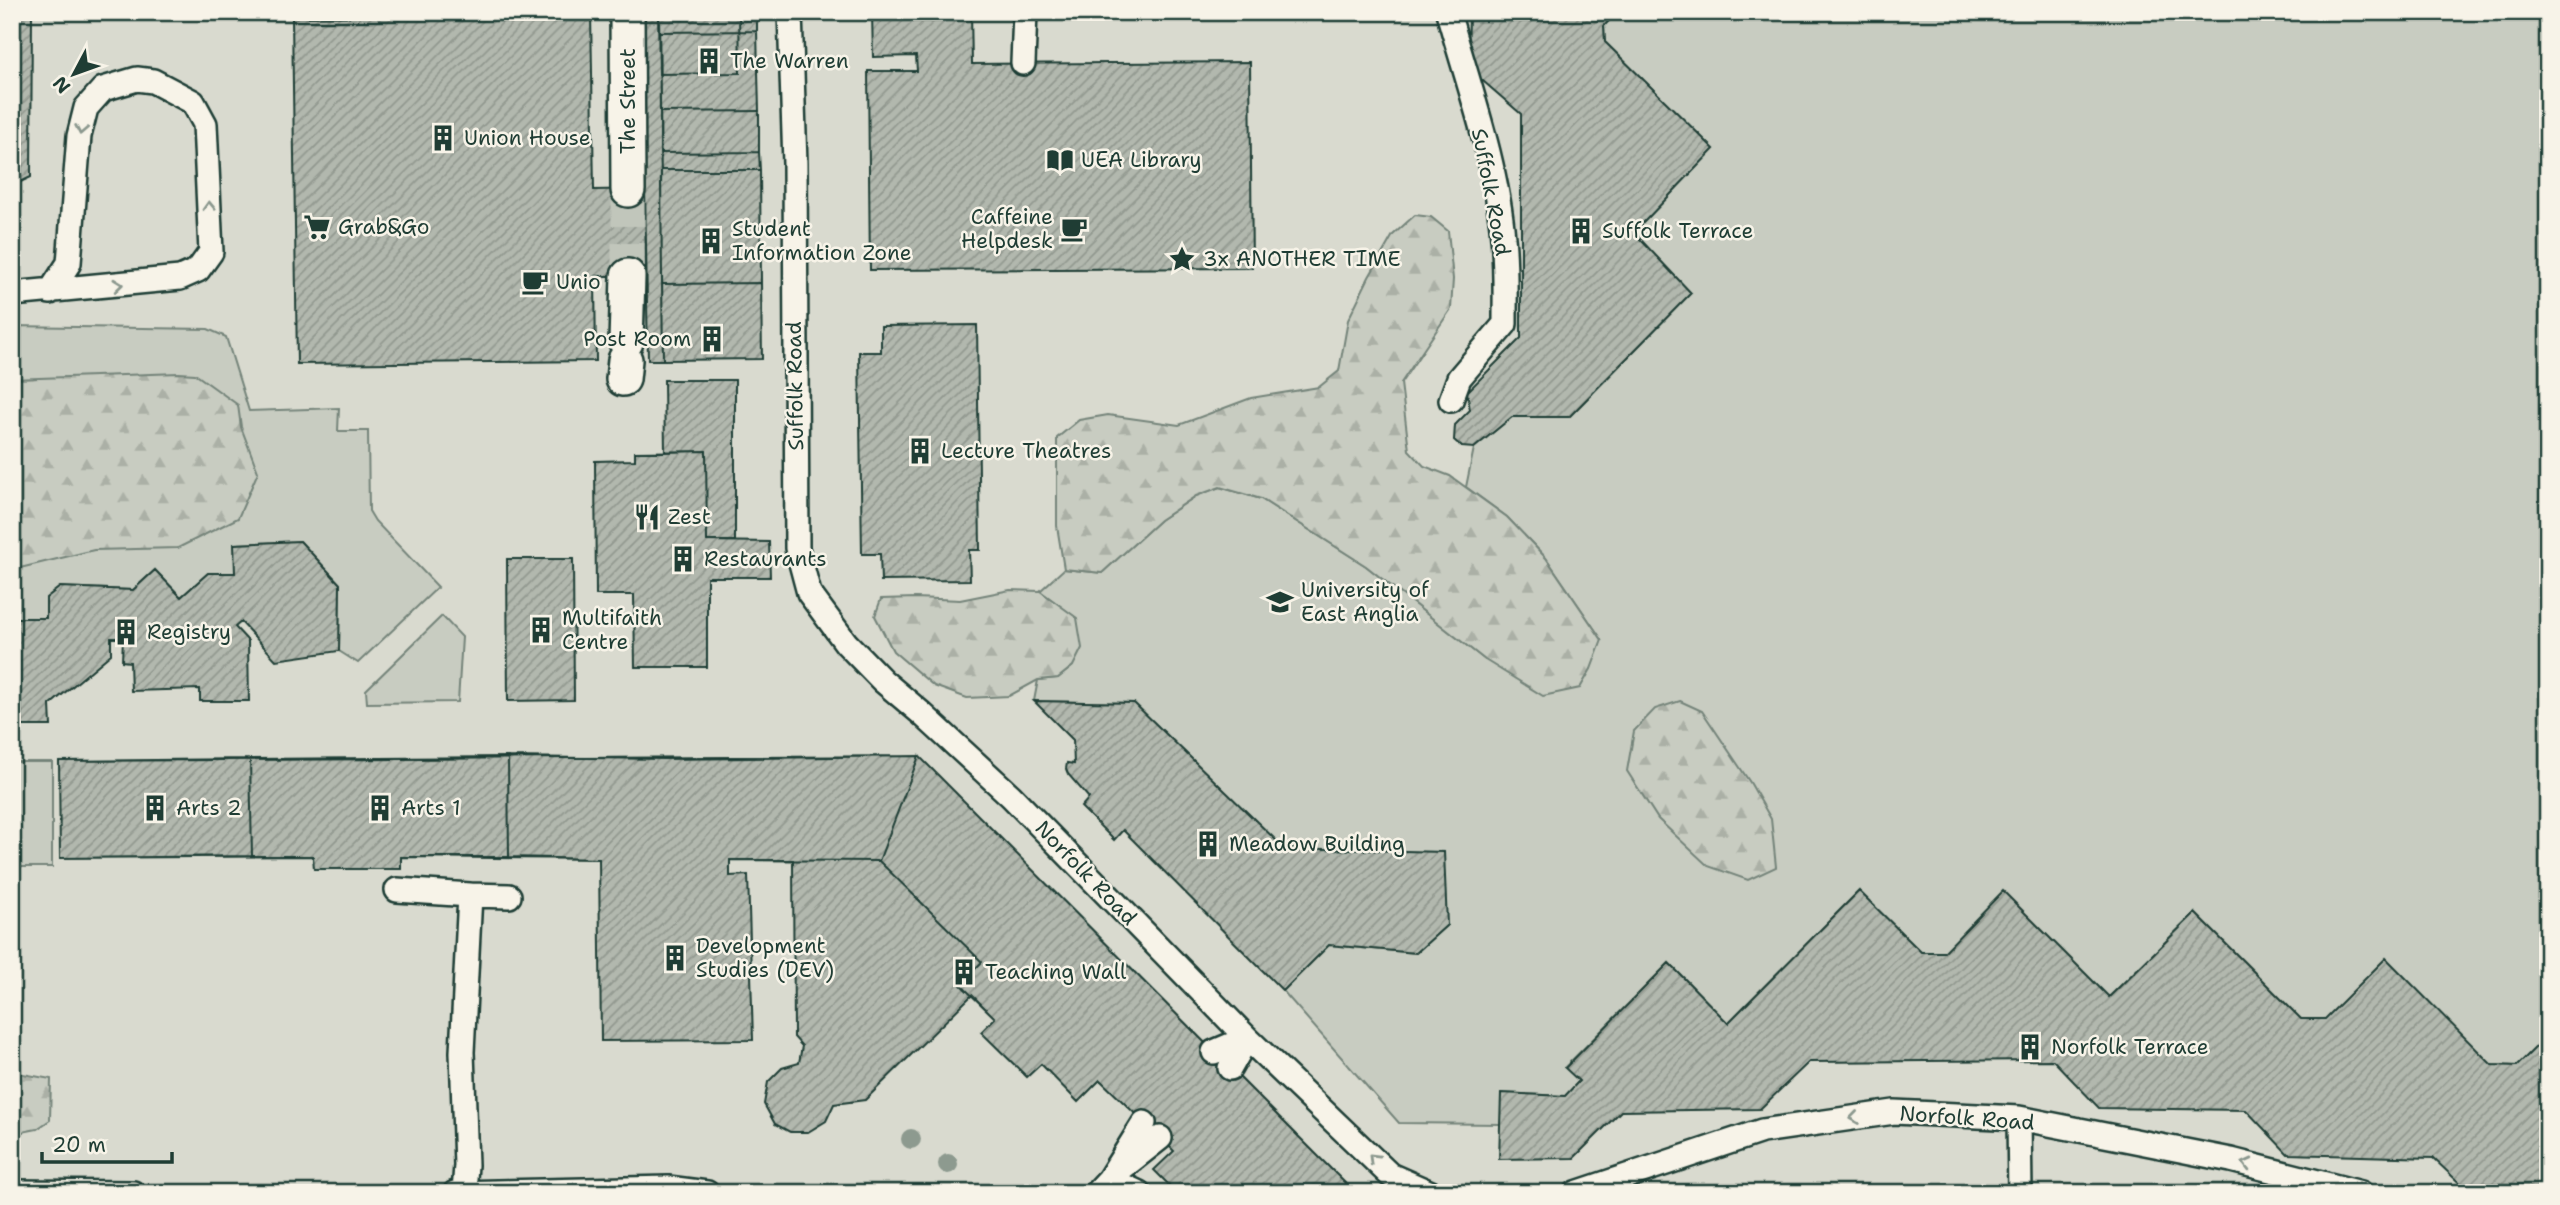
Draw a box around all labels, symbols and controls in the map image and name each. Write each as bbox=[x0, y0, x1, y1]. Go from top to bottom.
north arrow bbox=[38, 38, 108, 108]
building icon: The Warren bbox=[694, 46, 724, 76]
place label: The Warren bbox=[730, 47, 849, 75]
street label: The Street bbox=[614, 48, 642, 154]
text: N bbox=[47, 71, 76, 99]
building icon: Union House bbox=[428, 123, 458, 153]
one-way arrow bbox=[74, 124, 89, 136]
place label: Union House bbox=[464, 124, 591, 152]
street label: Suffolk Road bbox=[1465, 126, 1517, 258]
library icon: UEA Library bbox=[1045, 145, 1075, 175]
place label: UEA Library bbox=[1081, 146, 1202, 174]
one-way arrow bbox=[201, 200, 216, 211]
place label: Caffeine Helpdesk bbox=[961, 203, 1053, 255]
supermarket icon: Grab&Go bbox=[302, 212, 332, 242]
place label: Grab&Go bbox=[338, 213, 430, 241]
cafe icon: Caffeine Helpdesk bbox=[1059, 214, 1089, 244]
place label: Student Information Zone bbox=[732, 215, 912, 267]
building icon: Suffolk Terrace bbox=[1566, 216, 1596, 246]
place label: Suffolk Terrace bbox=[1602, 217, 1753, 245]
building icon: Student Information Zone bbox=[696, 226, 726, 256]
place icon: 3x ANOTHER TIME bbox=[1167, 244, 1197, 274]
place label: 3x ANOTHER TIME bbox=[1203, 245, 1401, 273]
cafe icon: Unio bbox=[520, 267, 550, 297]
place label: Unio bbox=[556, 268, 601, 296]
one-way arrow bbox=[112, 277, 123, 292]
street label: Suffolk Road bbox=[780, 321, 810, 451]
building icon: Post Room bbox=[697, 324, 727, 354]
place label: Post Room bbox=[583, 325, 691, 353]
building icon: Lecture Theatres bbox=[905, 436, 935, 466]
place label: Lecture Theatres bbox=[941, 437, 1111, 465]
restaurant icon: Zest bbox=[632, 502, 662, 532]
place label: Zest bbox=[668, 503, 711, 531]
building icon: Restaurants bbox=[668, 544, 698, 574]
place label: Restaurants bbox=[704, 545, 827, 573]
place label: University of East Anglia bbox=[1301, 576, 1429, 628]
school or university icon: University of East Anglia bbox=[1265, 587, 1295, 617]
place label: Multifaith Centre bbox=[562, 604, 662, 656]
building icon: Multifaith Centre bbox=[526, 615, 556, 645]
building icon: Registry bbox=[111, 617, 141, 647]
place label: Registry bbox=[147, 618, 231, 646]
building icon: Arts 2 bbox=[140, 793, 170, 823]
building icon: Arts 1 bbox=[365, 793, 395, 823]
place label: Arts 2 bbox=[176, 794, 242, 822]
place label: Arts 1 bbox=[401, 794, 461, 822]
street label: Norfolk Road bbox=[1029, 815, 1143, 931]
building icon: Meadow Building bbox=[1193, 829, 1223, 859]
place label: Meadow Building bbox=[1229, 830, 1405, 858]
place label: Development Studies (DEV) bbox=[696, 932, 834, 984]
building icon: Development Studies (DEV) bbox=[660, 943, 690, 973]
building icon: Teaching Wall bbox=[949, 957, 979, 987]
place label: Teaching Wall bbox=[985, 958, 1127, 986]
building icon: Norfolk Terrace bbox=[2015, 1032, 2045, 1062]
place label: Norfolk Terrace bbox=[2051, 1033, 2209, 1061]
street label: Norfolk Road bbox=[1898, 1099, 2036, 1137]
one-way arrow bbox=[1848, 1110, 1859, 1125]
scale bar bbox=[42, 1121, 172, 1165]
text: 20 m bbox=[52, 1131, 106, 1159]
one-way arrow bbox=[1368, 1154, 1381, 1167]
one-way arrow bbox=[2241, 1158, 2253, 1172]

